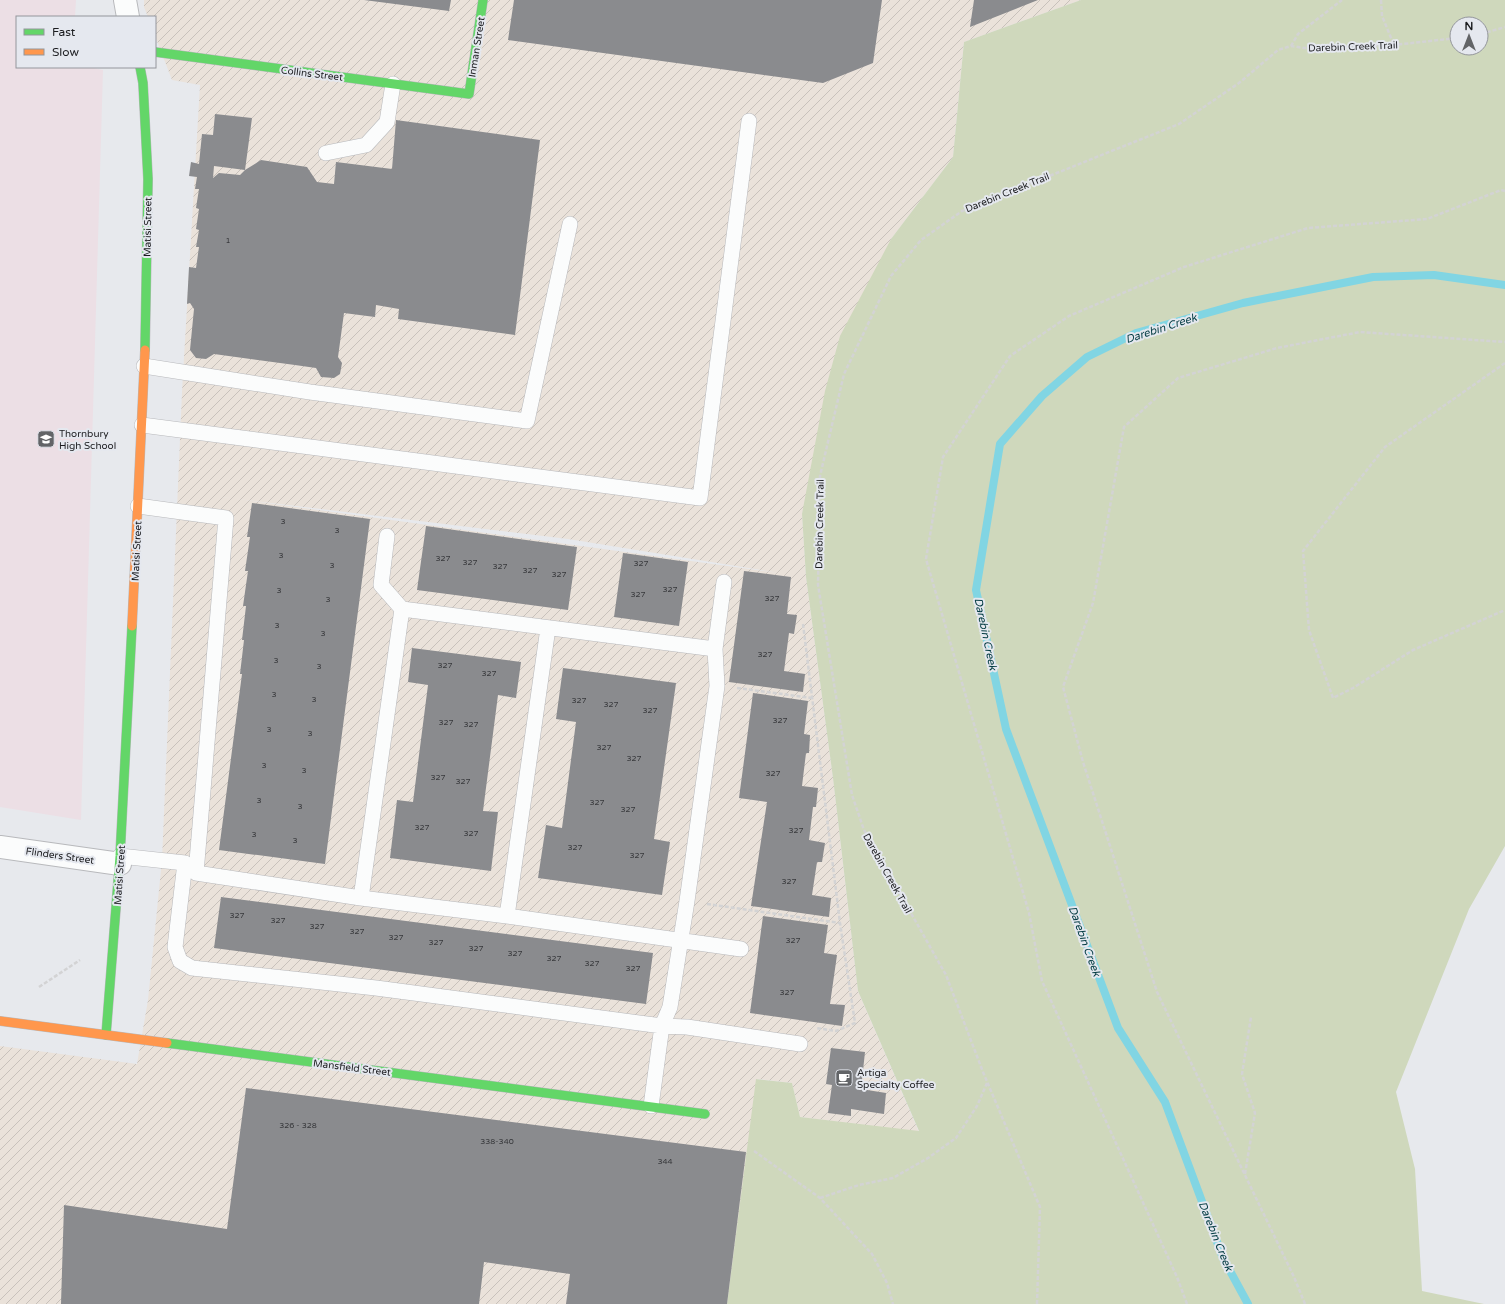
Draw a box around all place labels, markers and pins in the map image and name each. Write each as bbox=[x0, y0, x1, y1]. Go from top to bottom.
place label: Thornbury High School bbox=[59, 428, 116, 452]
school or university icon: Thornbury High School bbox=[36, 429, 56, 449]
place label: Artiga Specialty Coffee bbox=[857, 1067, 935, 1091]
cafe icon: Artiga Specialty Coffee bbox=[834, 1068, 854, 1088]

